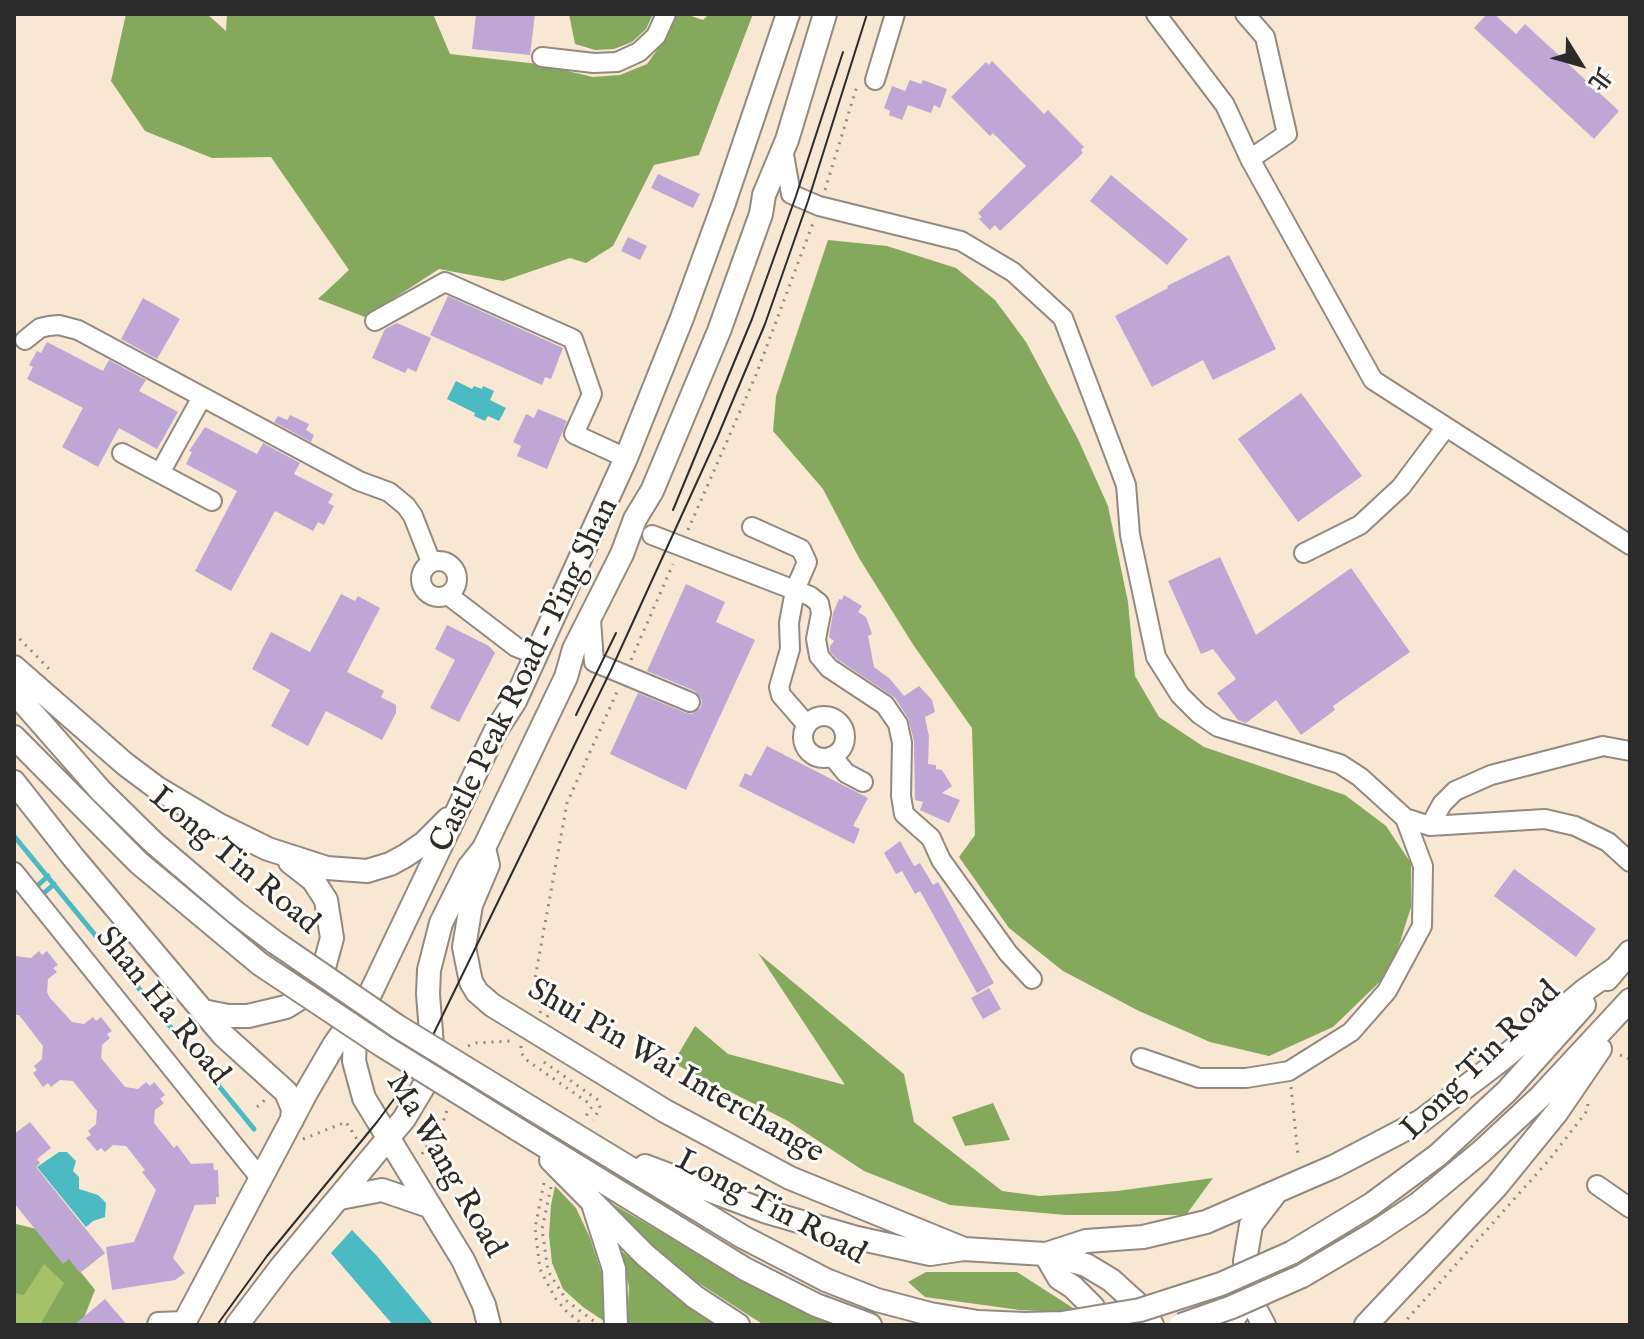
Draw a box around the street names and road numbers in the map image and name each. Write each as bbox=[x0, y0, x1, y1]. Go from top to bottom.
street label: Castle Peak Road – Ping Shan bbox=[423, 492, 629, 860]
street label: Long Tin Road bbox=[140, 780, 326, 944]
street label: Shan Ha Road bbox=[86, 920, 236, 1094]
street label: Shui Pin Wai Interchange bbox=[520, 972, 830, 1174]
street label: Long Tin Road bbox=[1394, 974, 1570, 1150]
street label: Ma Wang Road bbox=[376, 1067, 512, 1265]
street label: Long Tin Road bbox=[668, 1143, 872, 1275]

